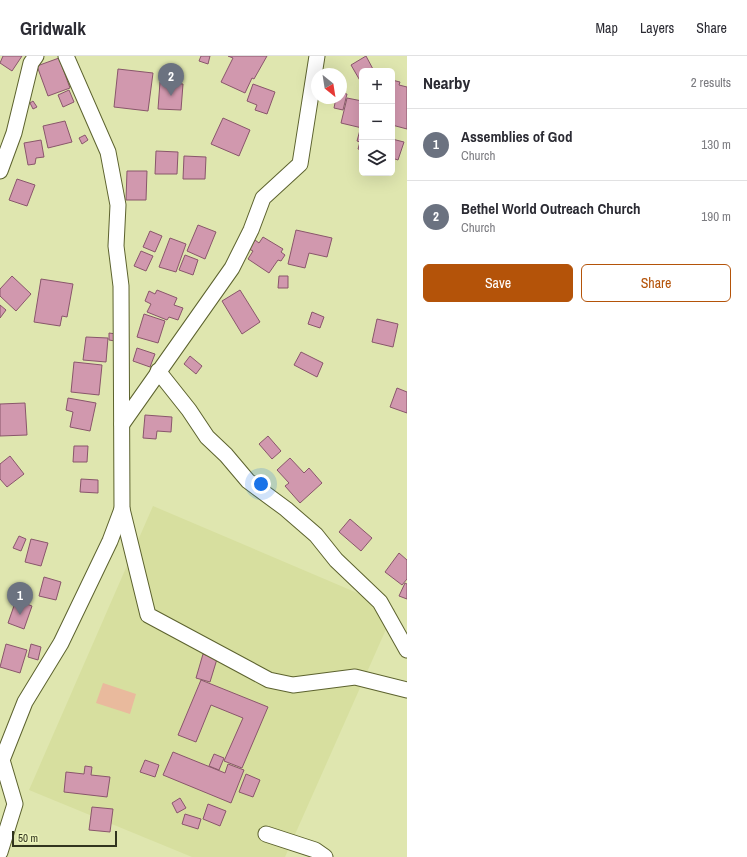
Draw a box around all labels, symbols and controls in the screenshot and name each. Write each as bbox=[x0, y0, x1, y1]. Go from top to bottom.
text: Gridwalk bbox=[20, 15, 86, 41]
text: Map bbox=[596, 19, 618, 37]
text: Layers bbox=[640, 19, 674, 37]
text: Share bbox=[696, 19, 727, 37]
pin: 2 bbox=[158, 63, 184, 96]
north arrow bbox=[311, 68, 347, 104]
map controls bbox=[359, 68, 395, 176]
button: + bbox=[359, 68, 395, 104]
text: Nearby bbox=[423, 71, 470, 94]
text: 2 results bbox=[691, 74, 731, 91]
button: − bbox=[359, 104, 395, 140]
text: Assemblies of God bbox=[461, 126, 572, 147]
text: 1 bbox=[433, 136, 439, 153]
text: 130 m bbox=[701, 136, 731, 153]
button: layers bbox=[359, 140, 395, 176]
text: Church bbox=[461, 147, 495, 164]
text: Bethel World Outreach Church bbox=[461, 198, 641, 219]
text: 2 bbox=[433, 208, 439, 225]
text: 190 m bbox=[701, 208, 731, 225]
text: Church bbox=[461, 219, 495, 236]
button: Save bbox=[423, 264, 573, 302]
button: Share bbox=[581, 264, 731, 302]
your location bbox=[251, 474, 271, 494]
pin: 1 bbox=[7, 582, 33, 615]
scale bar bbox=[12, 829, 117, 848]
text: 50 m bbox=[18, 831, 38, 845]

